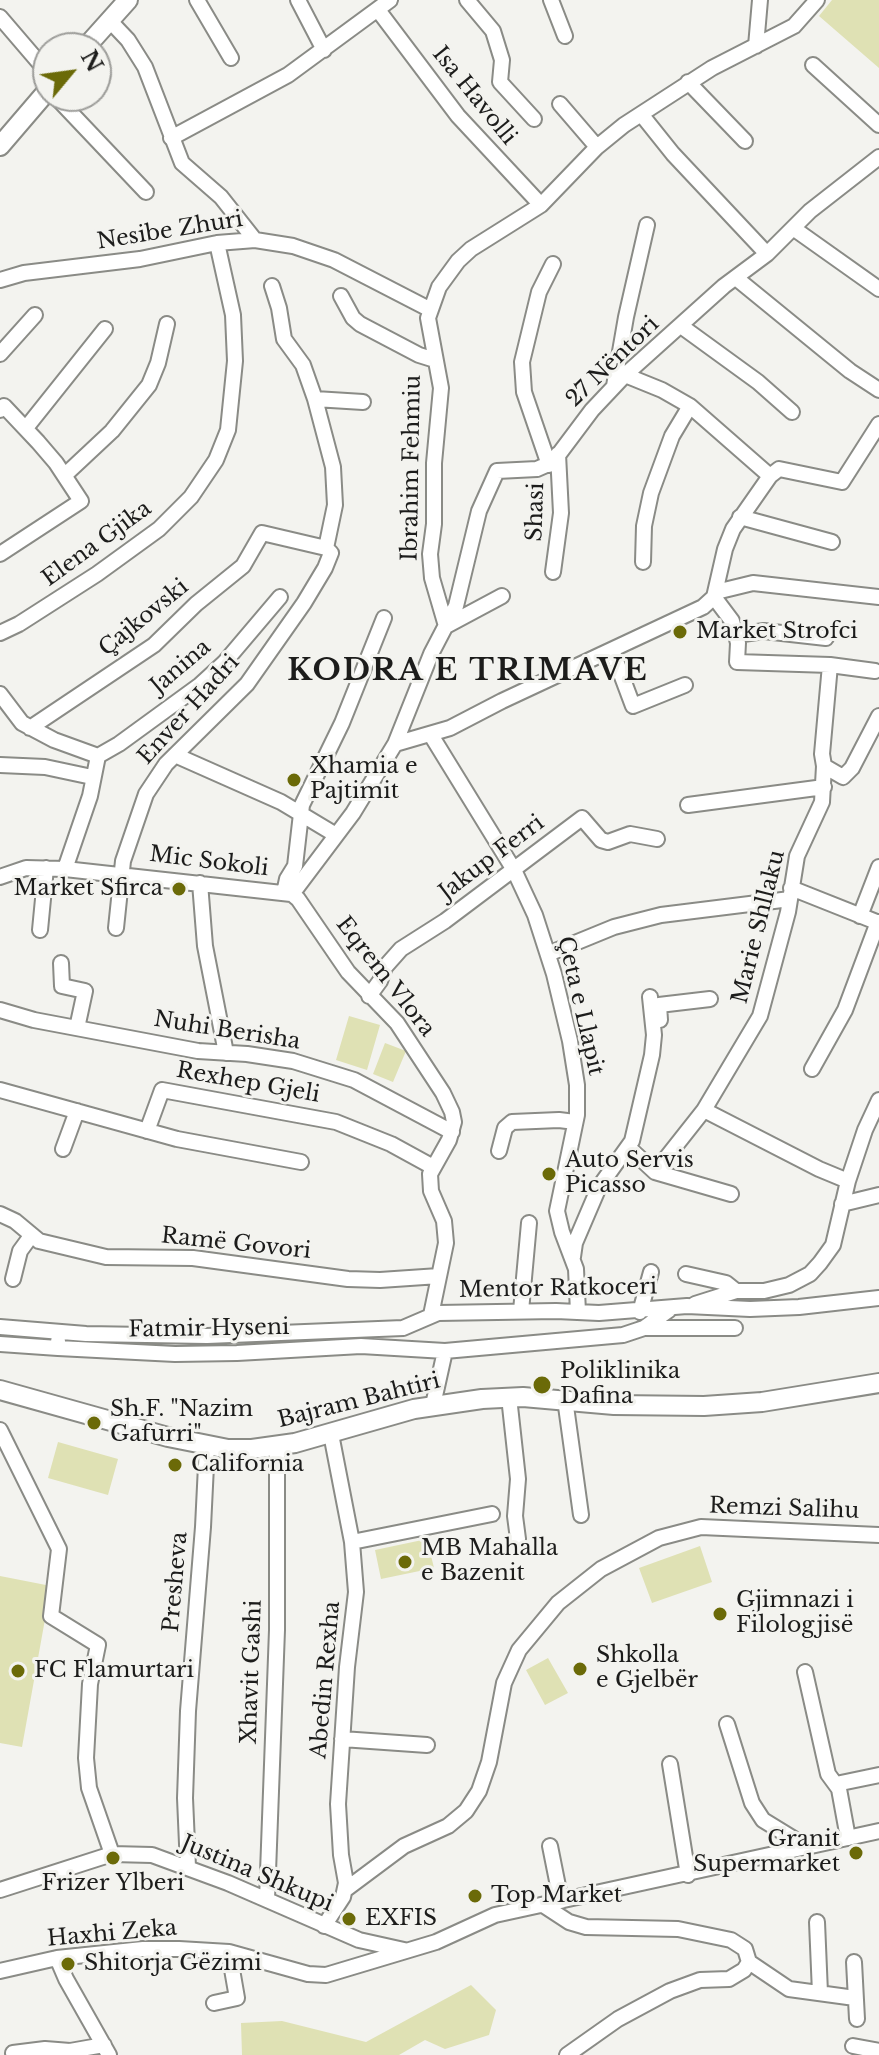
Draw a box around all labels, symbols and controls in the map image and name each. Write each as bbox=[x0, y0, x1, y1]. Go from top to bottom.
north arrow bbox=[32, 32, 112, 112]
street label: Isa Havolli bbox=[426, 42, 522, 150]
text: N bbox=[75, 46, 109, 77]
street label: Nesibe Zhuri bbox=[95, 206, 245, 256]
street label: 27 Nëntori bbox=[561, 311, 665, 413]
street label: Ibrahim Fehmiu bbox=[397, 375, 427, 561]
street label: Shasi bbox=[522, 482, 550, 542]
street label: Elena Gjika bbox=[37, 496, 157, 592]
street label: Çajkovski bbox=[94, 574, 194, 662]
place label: Market Strofci bbox=[696, 619, 858, 645]
marker: Market Strofci bbox=[671, 623, 689, 641]
street label: Janina bbox=[146, 634, 216, 700]
street label: Enver Hadri bbox=[133, 650, 245, 770]
district label: KODRA E TRIMAVE bbox=[287, 654, 649, 690]
place label: Xhamia e Pajtimit bbox=[310, 754, 418, 806]
marker: Xhamia e Pajtimit bbox=[285, 771, 303, 789]
street label: Jakup Ferri bbox=[434, 810, 550, 906]
street label: Mic Sokoli bbox=[148, 842, 270, 882]
street label: Marie Shllaku bbox=[727, 848, 791, 1006]
place label: Market Sfirca bbox=[14, 876, 163, 902]
marker: Market Sfirca bbox=[170, 880, 188, 898]
street label: Eqrem Vlora bbox=[330, 912, 440, 1042]
street label: Çeta e Llapit bbox=[551, 934, 609, 1078]
street label: Nuhi Berisha bbox=[152, 1006, 302, 1056]
street label: Rexhep Gjeli bbox=[174, 1057, 322, 1109]
place label: Auto Servis Picasso bbox=[565, 1148, 694, 1200]
marker: Auto Servis Picasso bbox=[540, 1165, 558, 1183]
street label: Ramë Govori bbox=[160, 1223, 312, 1265]
street label: Mentor Ratkoceri bbox=[459, 1274, 657, 1304]
street label: Fatmir Hyseni bbox=[128, 1314, 290, 1344]
place label: Poliklinika Dafina bbox=[560, 1359, 680, 1410]
street label: Bajram Bahtiri bbox=[275, 1368, 443, 1434]
marker: Poliklinika Dafina bbox=[531, 1374, 553, 1396]
place label: Sh.F. "Nazim Gafurri" bbox=[110, 1397, 253, 1448]
marker: Sh.F. "Nazim Gafurri" bbox=[85, 1414, 103, 1432]
place label: California bbox=[191, 1452, 304, 1478]
marker: California bbox=[166, 1456, 184, 1474]
street label: Remzi Salihu bbox=[708, 1493, 860, 1525]
street label: Presheva bbox=[158, 1531, 194, 1633]
place label: MB Mahalla e Bazenit bbox=[421, 1536, 558, 1588]
marker: MB Mahalla e Bazenit bbox=[396, 1553, 414, 1571]
place label: Gjimnazi i Filologjisë bbox=[736, 1588, 854, 1640]
street label: Xhavit Gashi bbox=[236, 1599, 268, 1745]
street label: Abedin Rexha bbox=[306, 1600, 346, 1760]
marker: Gjimnazi i Filologjisë bbox=[711, 1605, 729, 1623]
place label: Shkolla e Gjelbër bbox=[596, 1643, 698, 1694]
place label: FC Flamurtari bbox=[34, 1658, 194, 1684]
marker: Shkolla e Gjelbër bbox=[571, 1660, 589, 1678]
marker: FC Flamurtari bbox=[9, 1662, 27, 1680]
place label: Granit Supermarket bbox=[693, 1827, 840, 1878]
street label: Justina Shkupi bbox=[177, 1830, 337, 1918]
marker: Granit Supermarket bbox=[847, 1844, 865, 1862]
marker: Frizer Ylberi bbox=[104, 1849, 122, 1867]
place label: Frizer Ylberi bbox=[42, 1871, 184, 1897]
place label: Top Market bbox=[491, 1883, 622, 1909]
marker: Top Market bbox=[466, 1887, 484, 1905]
place label: EXFIS bbox=[365, 1906, 437, 1932]
marker: EXFIS bbox=[340, 1910, 358, 1928]
street label: Haxhi Zeka bbox=[46, 1915, 178, 1953]
place label: Shitorja Gëzimi bbox=[84, 1951, 262, 1977]
marker: Shitorja Gëzimi bbox=[59, 1955, 77, 1973]

